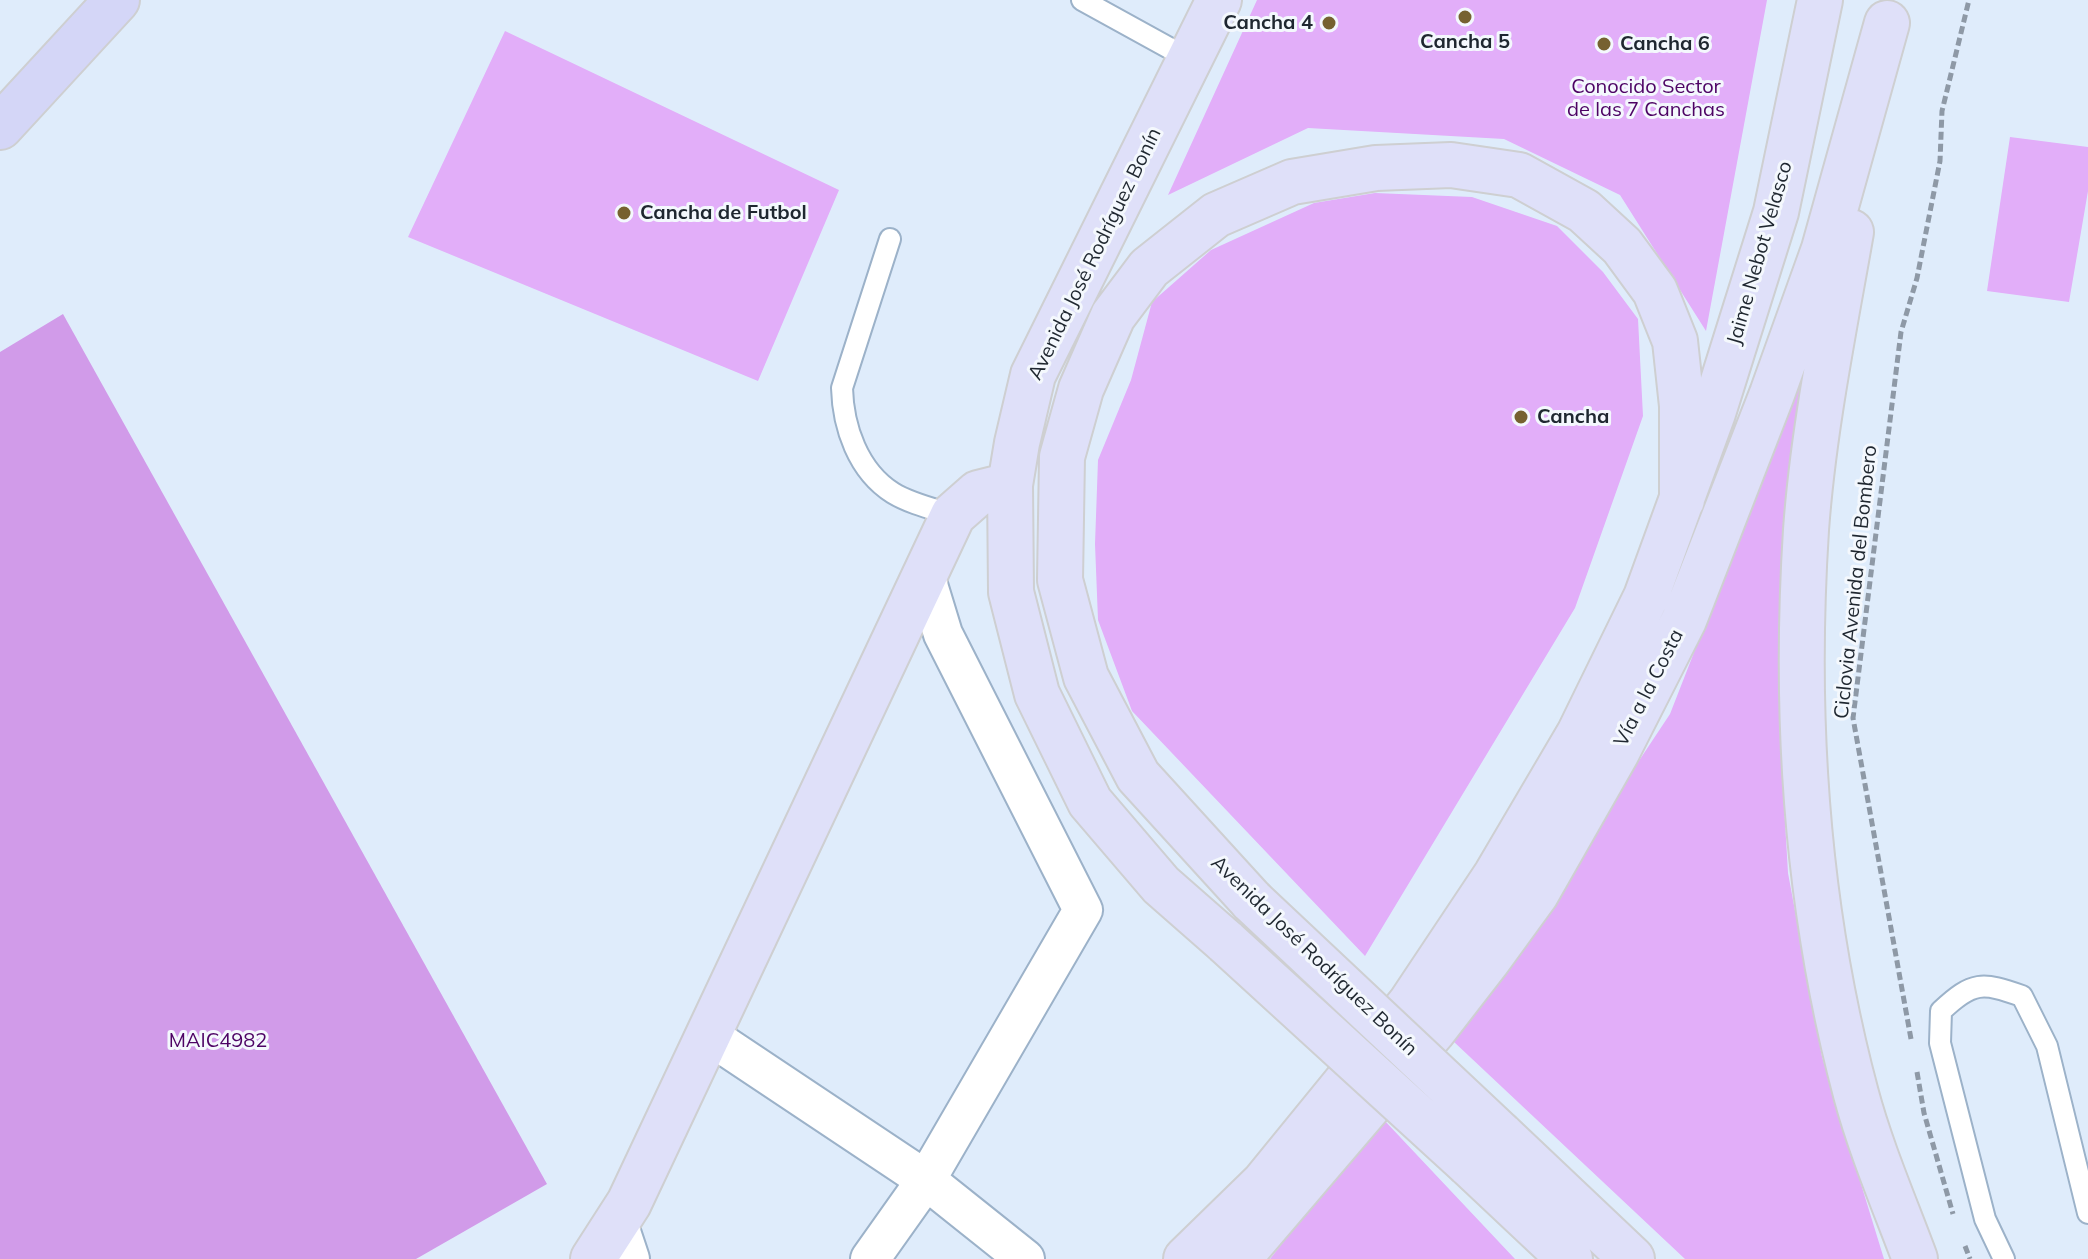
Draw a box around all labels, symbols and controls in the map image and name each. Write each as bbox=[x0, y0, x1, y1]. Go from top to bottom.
marker: Cancha 5 bbox=[1456, 8, 1474, 26]
place label: Cancha 4 bbox=[1223, 11, 1313, 35]
marker: Cancha 4 bbox=[1320, 14, 1338, 32]
place label: Cancha 5 bbox=[1420, 30, 1510, 54]
place label: Cancha 6 bbox=[1620, 32, 1710, 56]
marker: Cancha 6 bbox=[1595, 35, 1613, 53]
park label: Conocido Sector de las 7 Canchas bbox=[1567, 75, 1725, 122]
street label: Avenida José Rodríguez Bonín bbox=[1023, 124, 1167, 384]
street label: Jaime Nebot Velasco bbox=[1722, 158, 1798, 348]
place label: Cancha de Futbol bbox=[640, 201, 807, 225]
marker: Cancha de Futbol bbox=[615, 204, 633, 222]
place label: Cancha bbox=[1537, 405, 1609, 429]
marker: Cancha bbox=[1512, 408, 1530, 426]
street label: Ciclovia Avenida del Bombero bbox=[1830, 444, 1882, 720]
street label: Vía a la Costa bbox=[1609, 625, 1689, 751]
street label: Avenida José Rodríguez Bonín bbox=[1206, 851, 1422, 1061]
park label: MAIC4982 bbox=[169, 1029, 267, 1053]

